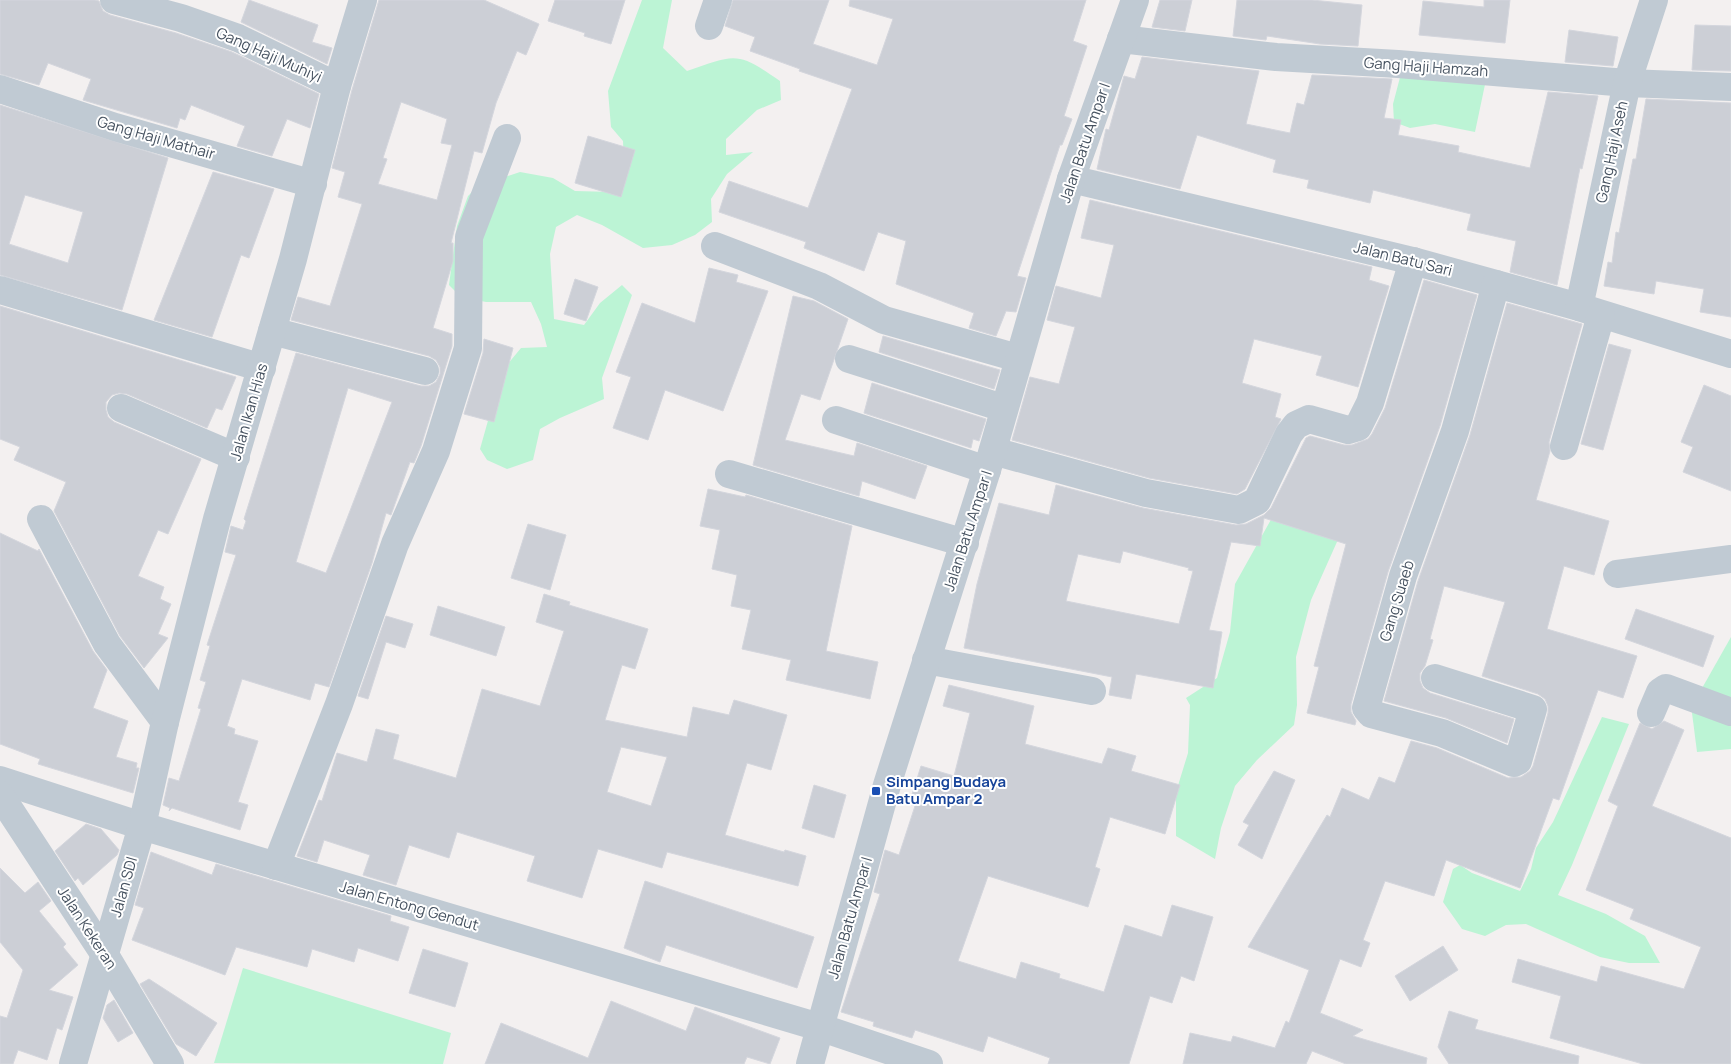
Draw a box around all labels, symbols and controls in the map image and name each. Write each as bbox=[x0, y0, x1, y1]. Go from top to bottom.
street label: Gang Haji Muhiyi bbox=[213, 22, 326, 87]
street label: Gang Haji Hamzah bbox=[1363, 52, 1489, 81]
street label: Jalan Batu Ampar I bbox=[1054, 80, 1115, 206]
street label: Gang Haji Aseh bbox=[1590, 99, 1633, 205]
street label: Gang Haji Mathair bbox=[95, 111, 218, 165]
street label: Jalan Batu Sari bbox=[1352, 236, 1455, 281]
street label: Jalan Ikan Hias bbox=[225, 361, 272, 463]
street label: Jalan Batu Ampar I bbox=[938, 468, 997, 594]
street label: Gang Suaeb bbox=[1374, 558, 1419, 644]
place label: Simpang Budaya Batu Ampar 2 bbox=[886, 771, 1006, 809]
marker: Simpang Budaya Batu Ampar 2 bbox=[870, 785, 882, 797]
street label: Jalan SDI bbox=[105, 854, 142, 919]
street label: Jalan Batu Ampar I bbox=[822, 854, 877, 981]
street label: Jalan Entong Gendut bbox=[337, 876, 481, 935]
street label: Jalan Kekeran bbox=[53, 882, 122, 973]

